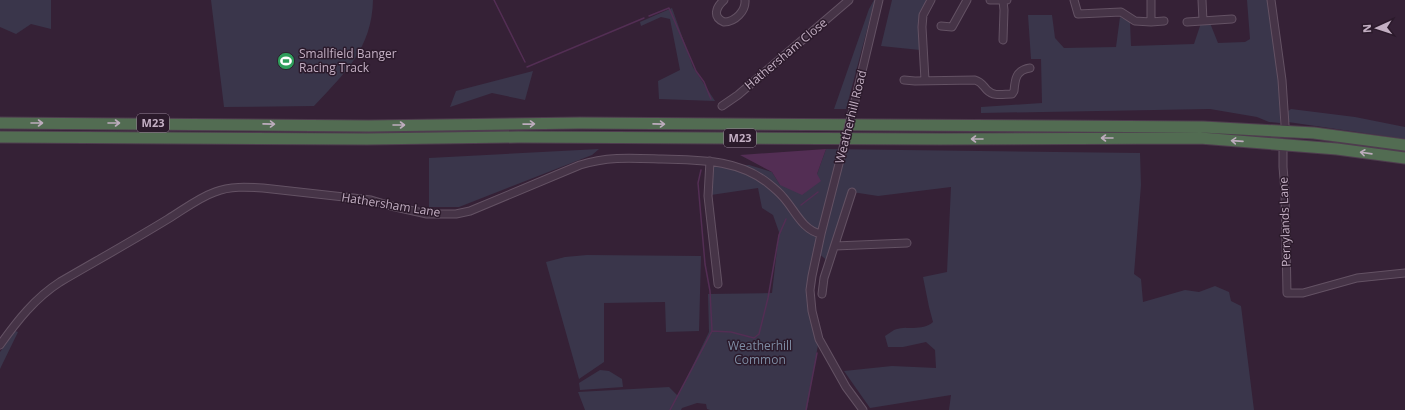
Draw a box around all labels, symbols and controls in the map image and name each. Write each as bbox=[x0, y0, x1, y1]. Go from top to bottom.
north arrow bbox=[1357, 8, 1397, 48]
street label: Hathersham Close bbox=[741, 14, 831, 93]
text: N bbox=[1359, 24, 1374, 33]
place label: Smallfield Banger Racing Track bbox=[299, 45, 397, 76]
sports icon: Smallfield Banger Racing Track bbox=[276, 51, 296, 71]
street label: Weatherhill Road bbox=[831, 68, 870, 165]
road number: M23 bbox=[137, 114, 169, 132]
one-way arrow bbox=[30, 119, 43, 127]
one-way arrow bbox=[107, 119, 120, 127]
one-way arrow bbox=[262, 120, 275, 128]
one-way arrow bbox=[652, 120, 665, 128]
one-way arrow bbox=[522, 121, 535, 128]
one-way arrow bbox=[392, 122, 405, 129]
road number: M23 bbox=[724, 129, 756, 147]
one-way arrow bbox=[1101, 134, 1114, 142]
one-way arrow bbox=[971, 135, 984, 143]
one-way arrow bbox=[1231, 138, 1244, 145]
one-way arrow bbox=[1360, 149, 1373, 157]
street label: Perrylands Lane bbox=[1274, 176, 1295, 267]
street label: Hathersham Lane bbox=[340, 188, 442, 221]
park label: Weatherhill Common bbox=[728, 337, 792, 368]

